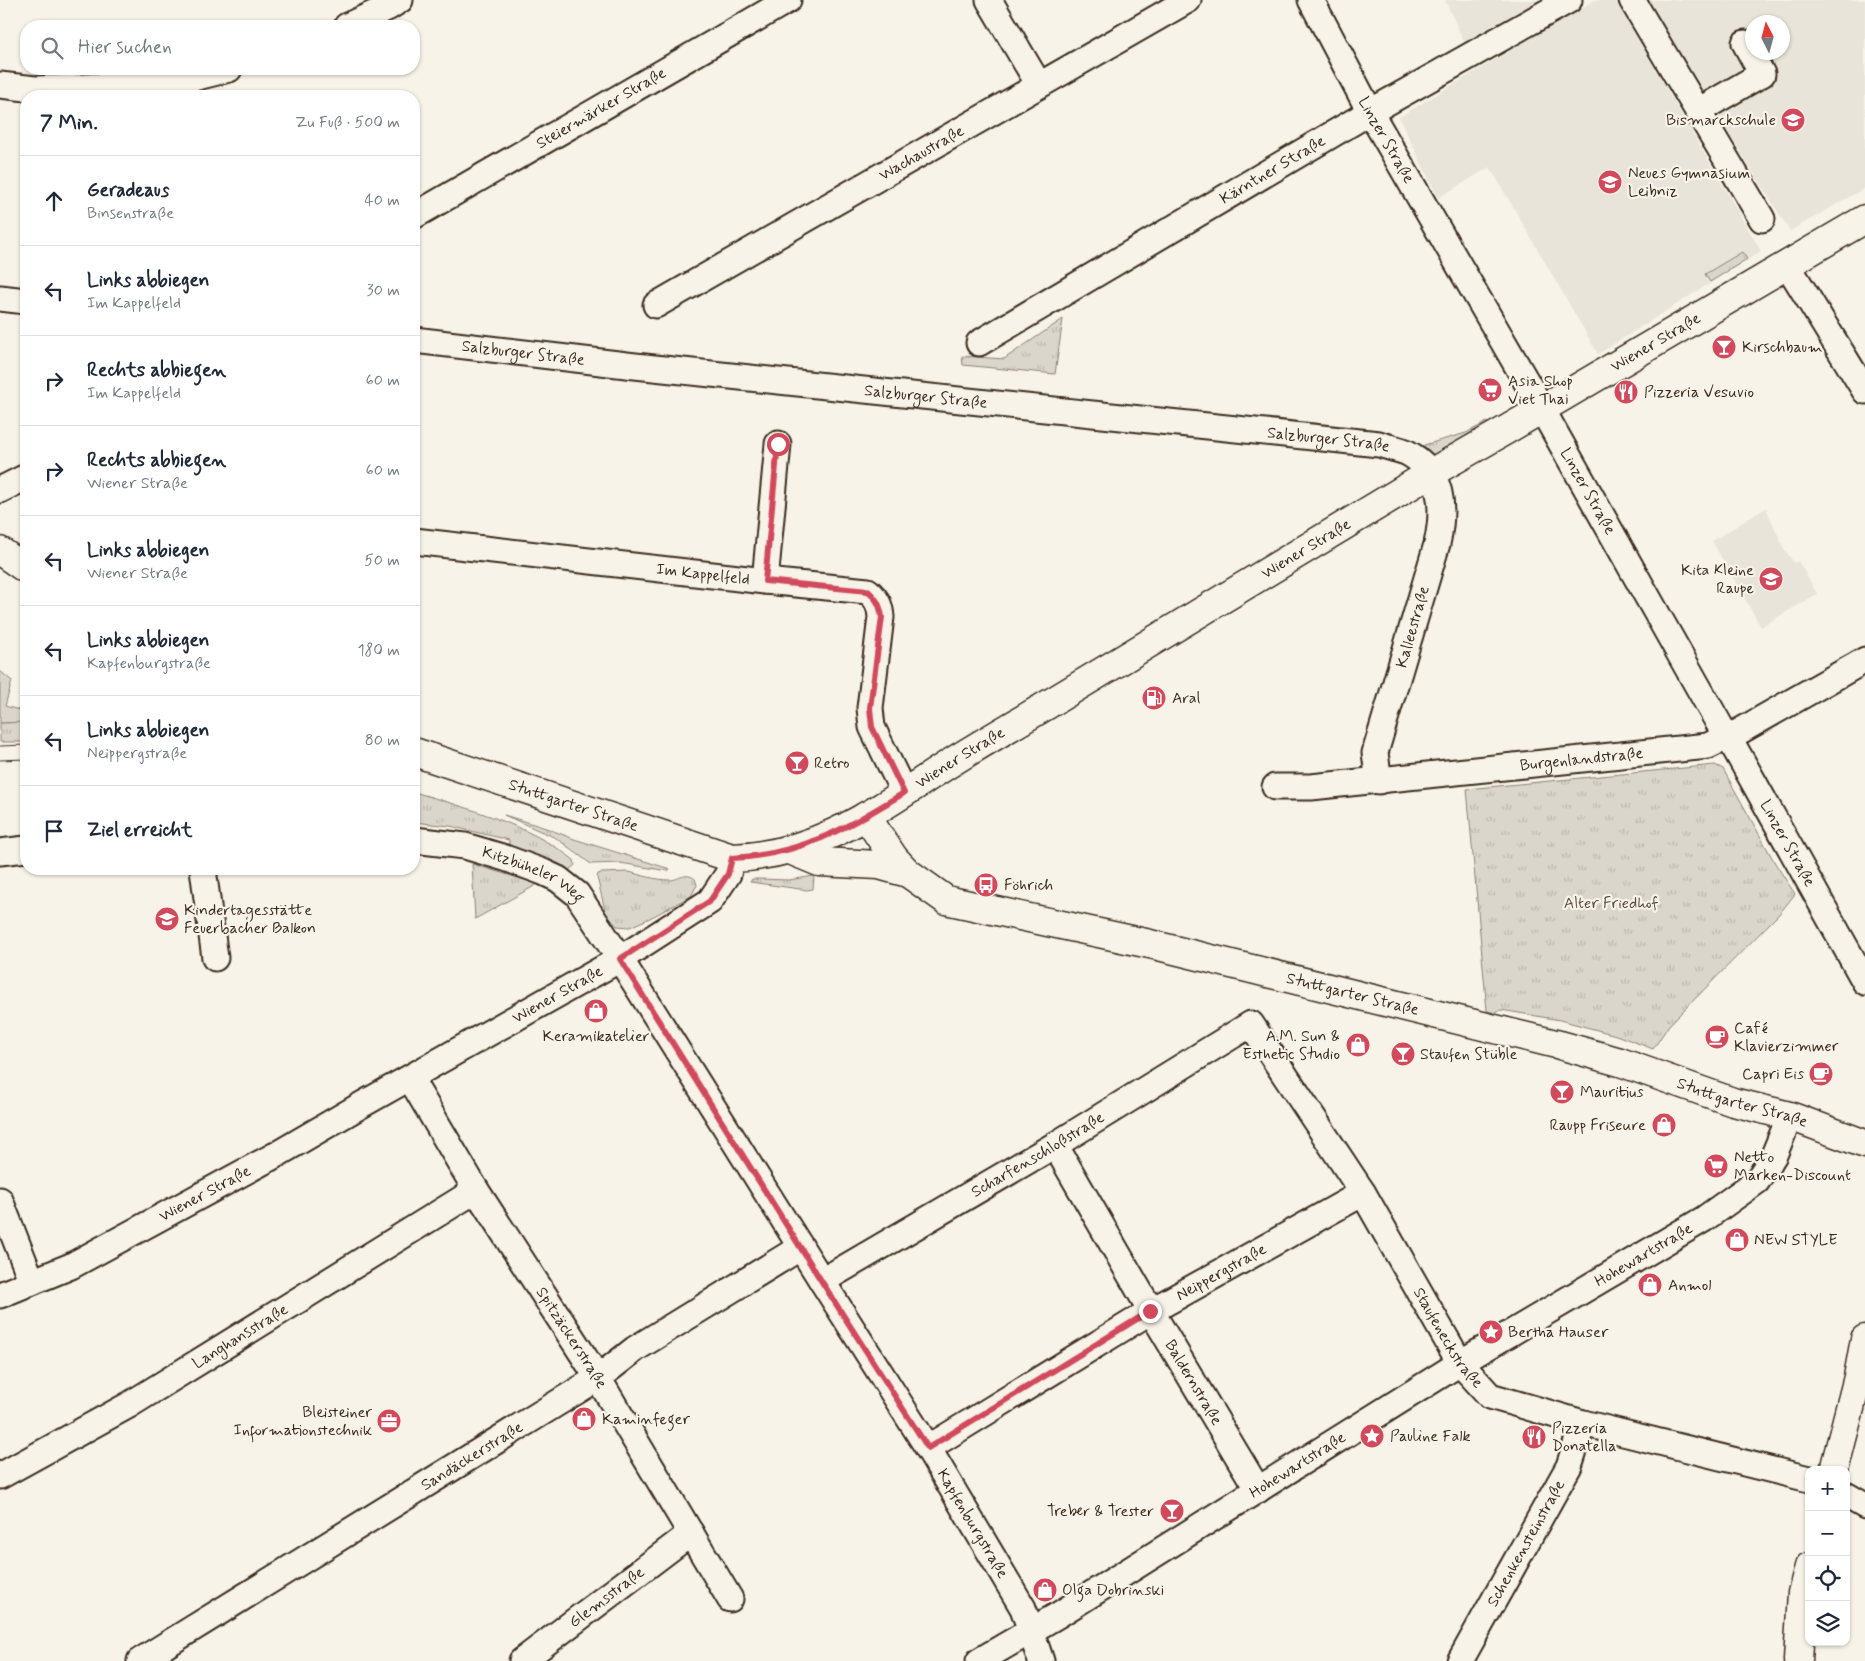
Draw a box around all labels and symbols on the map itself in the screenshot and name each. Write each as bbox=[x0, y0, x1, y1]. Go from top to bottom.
north arrow bbox=[1745, 15, 1790, 60]
street label: Steiermärker Straße bbox=[532, 62, 670, 154]
street label: Linzer Straße bbox=[1353, 93, 1420, 187]
school or university icon: Bismarckschule bbox=[1780, 107, 1806, 133]
place label: Bismarckschule bbox=[1666, 110, 1776, 131]
street label: Wachaustraße bbox=[875, 120, 968, 186]
street label: Kärntner Straße bbox=[1216, 130, 1329, 209]
place label: Neues Gymnasium Leibniz bbox=[1628, 163, 1750, 202]
school or university icon: Neues Gymnasium Leibniz bbox=[1597, 169, 1623, 195]
street label: Wiener Straße bbox=[1607, 307, 1704, 377]
bar icon: Kirschbaum bbox=[1711, 334, 1737, 360]
street label: Salzburger Straße bbox=[461, 335, 586, 371]
place label: Kirschbaum bbox=[1742, 337, 1823, 358]
place label: Asia Shop Viet Thai bbox=[1508, 371, 1573, 410]
supermarket icon: Asia Shop Viet Thai bbox=[1477, 377, 1503, 403]
restaurant icon: Pizzeria Vesuvio bbox=[1613, 379, 1639, 405]
street label: Salzburger Straße bbox=[863, 380, 989, 413]
place label: Pizzeria Vesuvio bbox=[1644, 382, 1754, 403]
street label: Salzburger Straße bbox=[1266, 422, 1393, 457]
route start bbox=[767, 433, 790, 456]
street label: Linzer Straße bbox=[1555, 444, 1621, 538]
street label: Wiener Straße bbox=[1257, 513, 1355, 584]
street label: Im Kappelfeld bbox=[655, 558, 751, 590]
place label: Kita Kleine Raupe bbox=[1681, 560, 1754, 599]
school or university icon: Kita Kleine Raupe bbox=[1758, 566, 1784, 592]
street label: Kalleestraße bbox=[1391, 583, 1435, 671]
fuel station icon: Aral bbox=[1141, 685, 1167, 711]
place label: Aral bbox=[1172, 688, 1201, 709]
street label: Wiener Straße bbox=[911, 722, 1009, 793]
street label: Burgenlandstraße bbox=[1519, 742, 1644, 776]
bar icon: Retro bbox=[784, 750, 810, 776]
place label: Retro bbox=[814, 753, 850, 774]
street label: Stuttgarter Straße bbox=[506, 774, 641, 837]
street label: Linzer Straße bbox=[1755, 796, 1820, 891]
street label: Kitzbüheler Weg bbox=[480, 841, 590, 907]
bus stop icon: Föhrich bbox=[973, 872, 999, 898]
place label: Föhrich bbox=[1004, 875, 1053, 896]
park label: Alter Friedhof bbox=[1564, 893, 1658, 914]
place label: Kindertagesstätte Feuerbacher Balkon bbox=[184, 900, 316, 939]
school or university icon: Kindertagesstätte Feuerbacher Balkon bbox=[154, 906, 180, 932]
street label: Wiener Straße bbox=[508, 960, 607, 1028]
street label: Stuttgarter Straße bbox=[1284, 967, 1421, 1020]
shop icon: Keramikatelier bbox=[583, 998, 609, 1024]
place label: Café Klavierzimmer bbox=[1734, 1018, 1839, 1057]
cafe icon: Café Klavierzimmer bbox=[1704, 1024, 1730, 1050]
place label: Keramikatelier bbox=[542, 1026, 650, 1047]
place label: A.M. Sun & Esthetic Studio bbox=[1243, 1026, 1340, 1065]
shop icon: A.M. Sun & Esthetic Studio bbox=[1345, 1032, 1371, 1058]
bar icon: Staufen Stüble bbox=[1390, 1041, 1416, 1067]
place label: Staufen Stüble bbox=[1420, 1044, 1517, 1065]
cafe icon: Capri Eis bbox=[1808, 1061, 1834, 1087]
place label: Capri Eis bbox=[1742, 1064, 1804, 1085]
street label: Stuttgarter Straße bbox=[1674, 1073, 1811, 1132]
bar icon: Mauritius bbox=[1549, 1079, 1575, 1105]
place label: Mauritius bbox=[1580, 1082, 1644, 1103]
street label: Scharfenschloßstraße bbox=[967, 1107, 1108, 1202]
shop icon: Raupp Friseure bbox=[1651, 1112, 1677, 1138]
place label: Raupp Friseure bbox=[1550, 1115, 1646, 1136]
place label: Netto Marken-Discount bbox=[1734, 1147, 1851, 1186]
supermarket icon: Netto Marken-Discount bbox=[1703, 1153, 1729, 1179]
street label: Wiener Straße bbox=[155, 1160, 254, 1227]
street label: Hohewartstraße bbox=[1591, 1218, 1696, 1292]
shop icon: NEW STYLE bbox=[1724, 1227, 1750, 1253]
place label: NEW STYLE bbox=[1754, 1230, 1838, 1251]
street label: Neippergstraße bbox=[1172, 1238, 1270, 1306]
shop icon: Anmol bbox=[1637, 1272, 1663, 1298]
place label: Anmol bbox=[1668, 1275, 1712, 1296]
street label: Spitzäckerstraße bbox=[531, 1283, 612, 1392]
street label: Staufeneckstraße bbox=[1409, 1284, 1488, 1393]
street label: Langhansstraße bbox=[188, 1299, 292, 1374]
route end bbox=[1139, 1300, 1162, 1323]
place icon: Bertha Hauser bbox=[1478, 1319, 1504, 1345]
place label: Bertha Hauser bbox=[1508, 1322, 1609, 1343]
street label: Baldernstraße bbox=[1160, 1336, 1227, 1429]
place label: Bleisteiner Informationstechnik bbox=[233, 1402, 372, 1443]
shop icon: Kaminfeger bbox=[571, 1406, 597, 1432]
office icon: Bleisteiner Informationstechnik bbox=[376, 1408, 402, 1434]
place label: Kaminfeger bbox=[602, 1409, 690, 1431]
street label: Sandäckerstraße bbox=[417, 1416, 527, 1496]
place label: Pizzeria Donatella bbox=[1552, 1418, 1616, 1457]
place icon: Pauline Falk bbox=[1359, 1423, 1385, 1449]
restaurant icon: Pizzeria Donatella bbox=[1521, 1424, 1547, 1450]
place label: Pauline Falk bbox=[1390, 1426, 1471, 1447]
street label: Hohewartstraße bbox=[1245, 1427, 1350, 1503]
street label: Kapfenburgstraße bbox=[932, 1465, 1014, 1582]
street label: Schenkensteinstraße bbox=[1482, 1476, 1570, 1610]
bar icon: Treber & Trester bbox=[1159, 1498, 1185, 1524]
place label: Treber & Trester bbox=[1047, 1501, 1154, 1522]
street label: Glemsstraße bbox=[564, 1562, 649, 1632]
shop icon: Olga Dobrinski bbox=[1032, 1577, 1058, 1603]
place label: Olga Dobrinski bbox=[1062, 1580, 1164, 1602]

